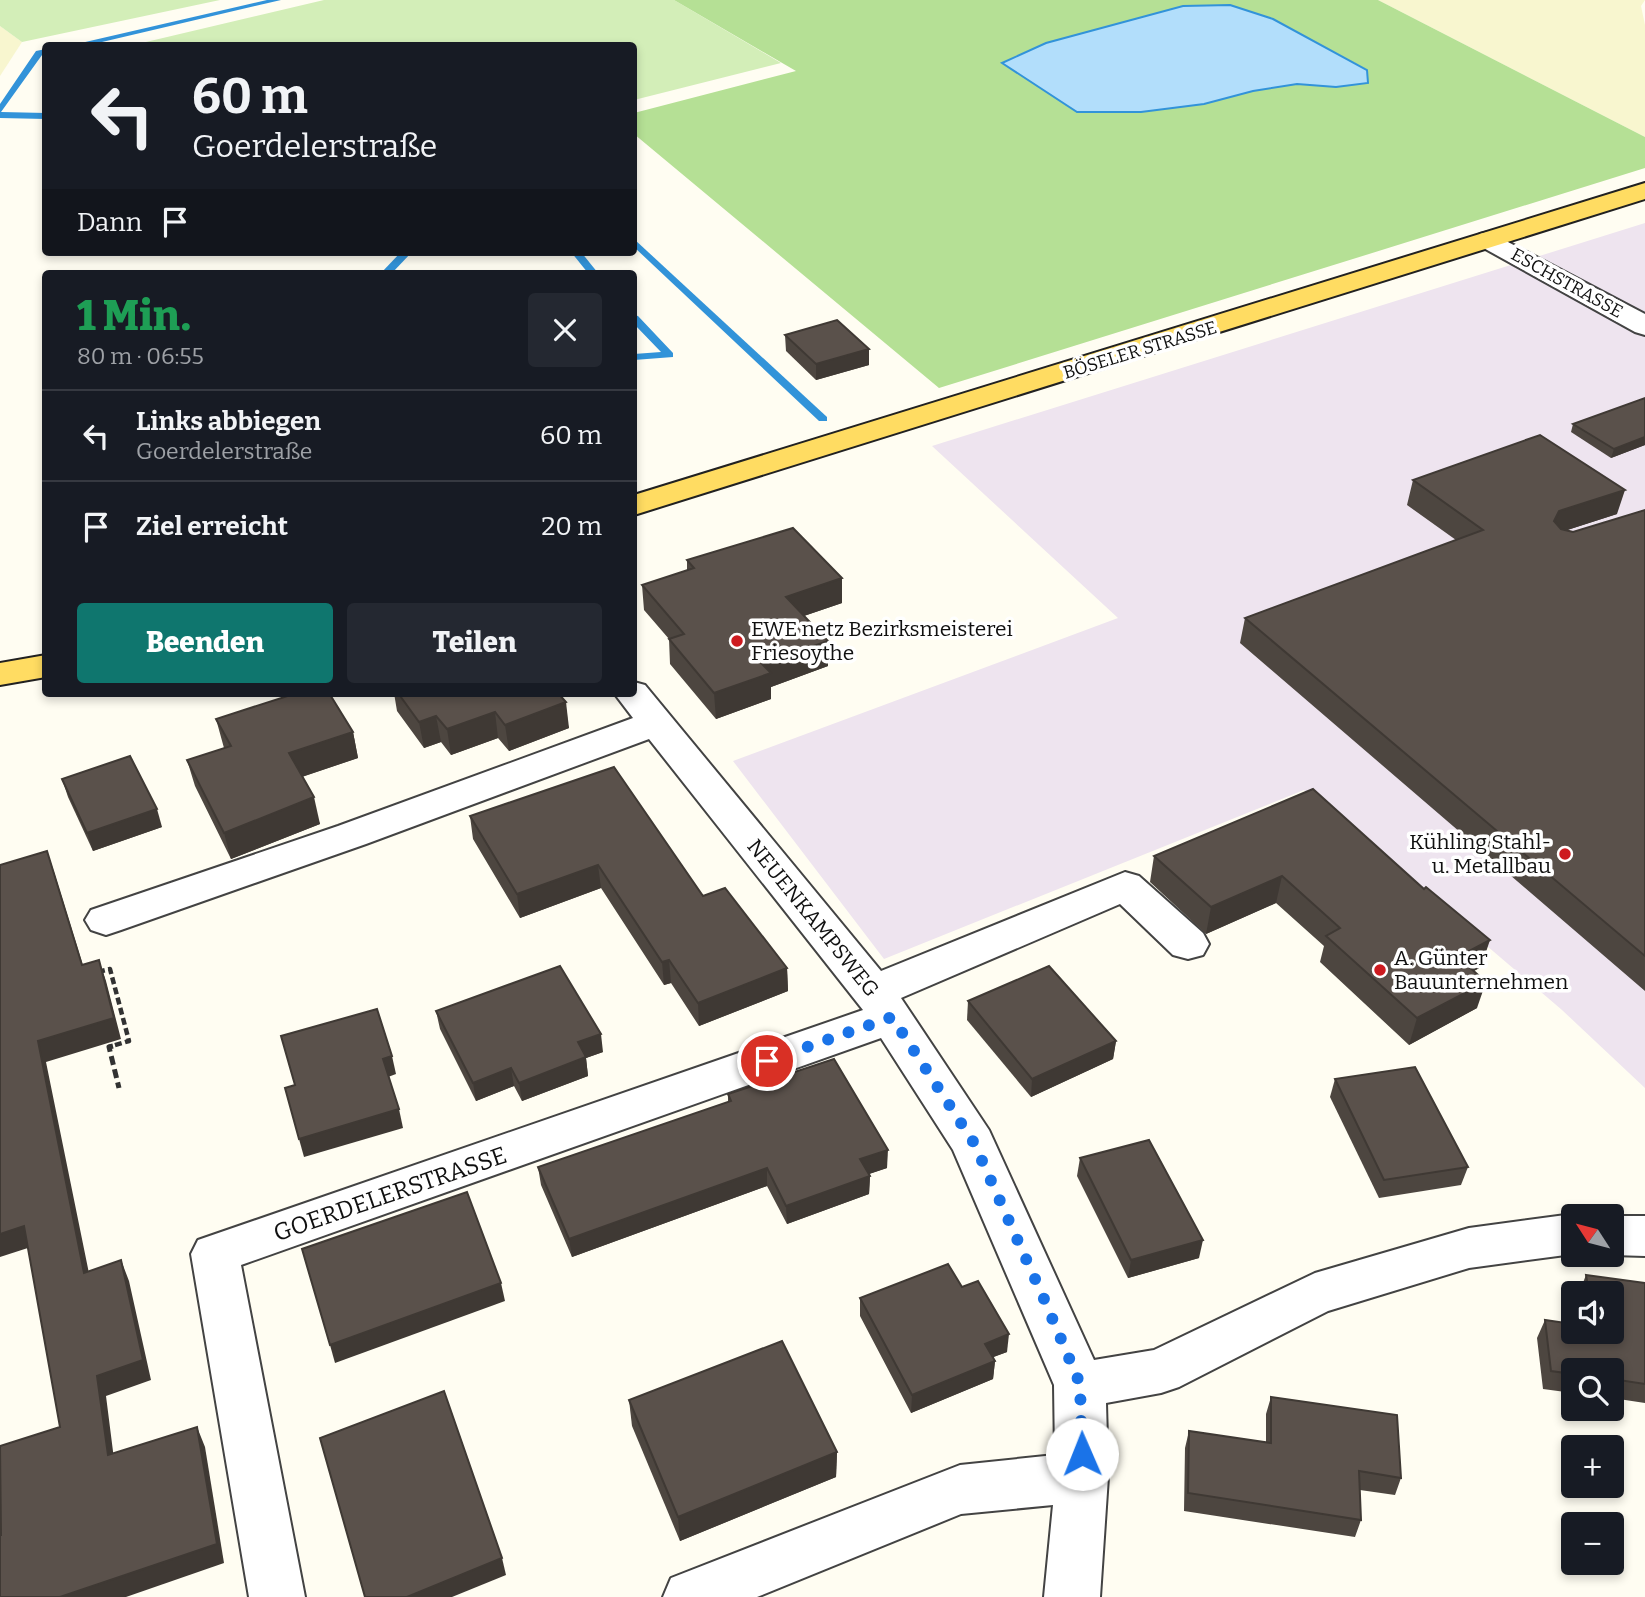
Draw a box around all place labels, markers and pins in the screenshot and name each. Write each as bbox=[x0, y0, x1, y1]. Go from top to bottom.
place label: EWE netz Bezirksmeisterei Friesoythe bbox=[751, 616, 1013, 666]
marker: EWE netz Bezirksmeisterei Friesoythe bbox=[729, 633, 745, 649]
place label: Kühling Stahl- u. Metallbau bbox=[1409, 829, 1551, 879]
marker: Kühling Stahl- u. Metallbau bbox=[1557, 846, 1573, 862]
place label: A. Günter Bauunternehmen bbox=[1394, 945, 1568, 995]
marker: A. Günter Bauunternehmen bbox=[1372, 962, 1388, 978]
pin bbox=[737, 1031, 797, 1091]

